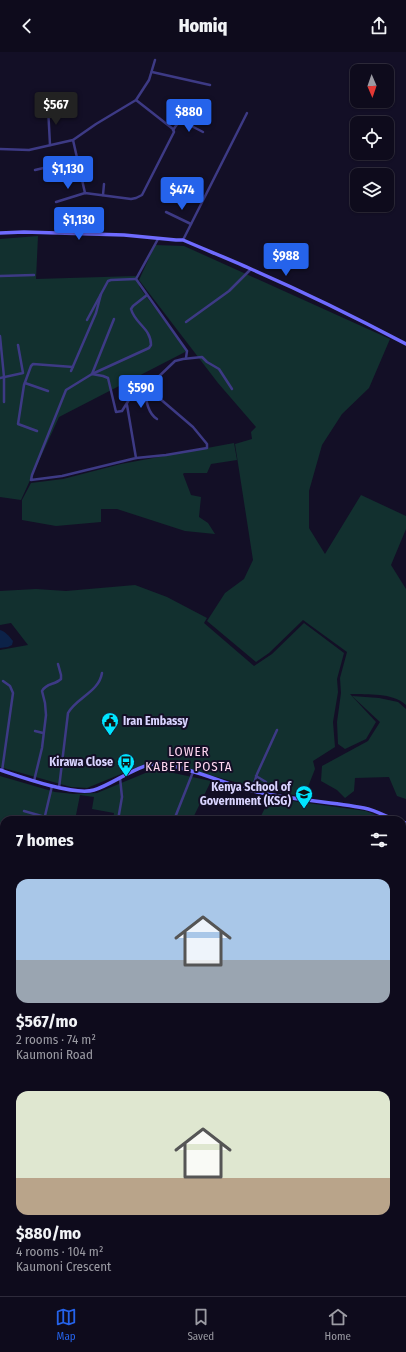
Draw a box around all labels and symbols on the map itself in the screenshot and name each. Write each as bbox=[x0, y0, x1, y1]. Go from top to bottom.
north arrow bbox=[350, 64, 394, 108]
pin: $567 bbox=[32, 92, 80, 126]
pin: $880 bbox=[165, 99, 213, 133]
pin: $1,130 bbox=[35, 156, 101, 190]
pin: $474 bbox=[158, 177, 206, 211]
pin: $1,130 bbox=[46, 207, 112, 241]
pin: $988 bbox=[262, 243, 310, 277]
pin: $590 bbox=[117, 375, 165, 409]
public building icon: Iran Embassy bbox=[100, 711, 120, 736]
place label: Iran Embassy bbox=[123, 714, 188, 728]
district label: LOWER KABETE POSTA bbox=[145, 744, 233, 774]
bus stop icon: Kirawa Close bbox=[116, 752, 136, 777]
place label: Kirawa Close bbox=[49, 755, 113, 769]
place label: Kenya School of Government (KSG) bbox=[200, 780, 292, 808]
school or university icon: Kenya School of Government (KSG) bbox=[294, 784, 314, 809]

